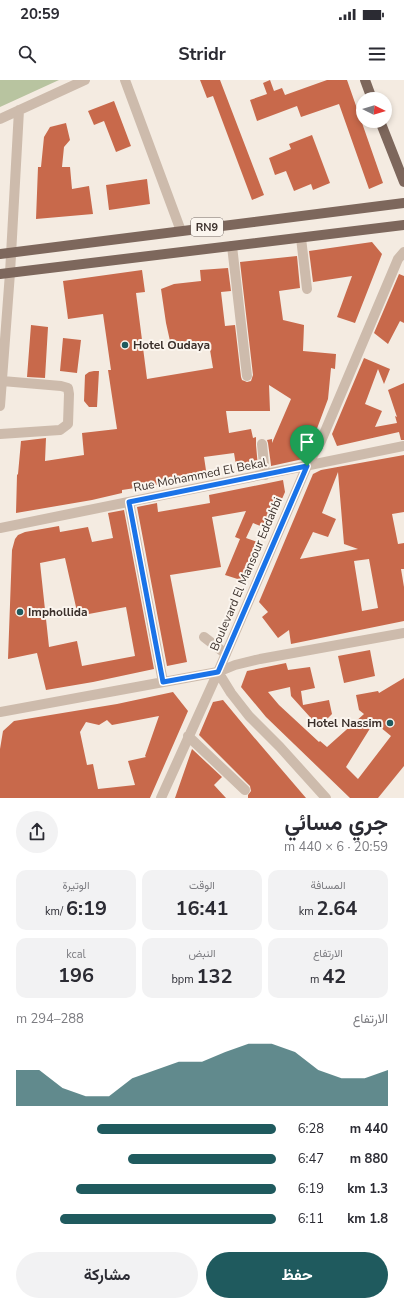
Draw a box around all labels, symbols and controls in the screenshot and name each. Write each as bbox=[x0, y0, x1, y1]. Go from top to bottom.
text: 20:59 bbox=[20, 4, 60, 24]
text: Stridr bbox=[178, 42, 226, 66]
icon: search bbox=[16, 43, 38, 65]
icon: menu bbox=[366, 43, 388, 65]
north arrow bbox=[356, 92, 392, 128]
map controls bbox=[356, 92, 392, 128]
road number: RN9 bbox=[191, 218, 223, 236]
place label: Hotel Oudaya bbox=[133, 337, 210, 353]
marker: Hotel Oudaya bbox=[120, 340, 130, 350]
pin bbox=[290, 425, 324, 466]
icon: arrive bbox=[296, 431, 318, 453]
street label: Rue Mohammed El Bekal bbox=[132, 454, 268, 496]
street label: Boulevard El Mansour Eddahbi bbox=[206, 495, 286, 653]
place label: Imphollida bbox=[28, 604, 88, 620]
marker: Imphollida bbox=[15, 607, 25, 617]
place label: Hotel Nassim bbox=[307, 715, 382, 731]
marker: Hotel Nassim bbox=[385, 718, 395, 728]
text: جري مسائي bbox=[284, 808, 388, 838]
button: share bbox=[16, 811, 58, 853]
text: 20:59 · 6 × 440 m bbox=[284, 838, 388, 856]
text: الوتيرة bbox=[63, 878, 89, 893]
text: الوقت bbox=[189, 878, 215, 893]
text: المسافة bbox=[311, 878, 345, 893]
text: 6:19 bbox=[66, 895, 107, 922]
text: 16:41 bbox=[176, 895, 228, 922]
text: 2.64 bbox=[316, 895, 357, 922]
text: /km bbox=[45, 904, 66, 919]
text: km bbox=[299, 904, 316, 919]
text: النبض bbox=[188, 946, 216, 961]
text: الارتفاع bbox=[313, 946, 343, 961]
text: kcal bbox=[66, 947, 86, 962]
text: 196 bbox=[58, 962, 94, 989]
text: 132 bbox=[197, 963, 233, 990]
text: 42 bbox=[322, 963, 346, 990]
text: bpm bbox=[171, 972, 197, 987]
text: m bbox=[310, 972, 322, 987]
text: 288–294 m bbox=[16, 1010, 84, 1028]
text: الارتفاع bbox=[353, 1010, 388, 1028]
text: 6:28 bbox=[298, 1120, 324, 1138]
text: 440 m bbox=[350, 1120, 388, 1138]
text: 6:47 bbox=[298, 1150, 324, 1168]
text: 880 m bbox=[350, 1150, 388, 1168]
text: 6:19 bbox=[298, 1180, 324, 1198]
text: 1.3 km bbox=[347, 1180, 388, 1198]
text: 6:11 bbox=[298, 1210, 324, 1228]
text: 1.8 km bbox=[347, 1210, 388, 1228]
button: مشاركة bbox=[16, 1252, 198, 1298]
button: حفظ bbox=[206, 1252, 388, 1298]

